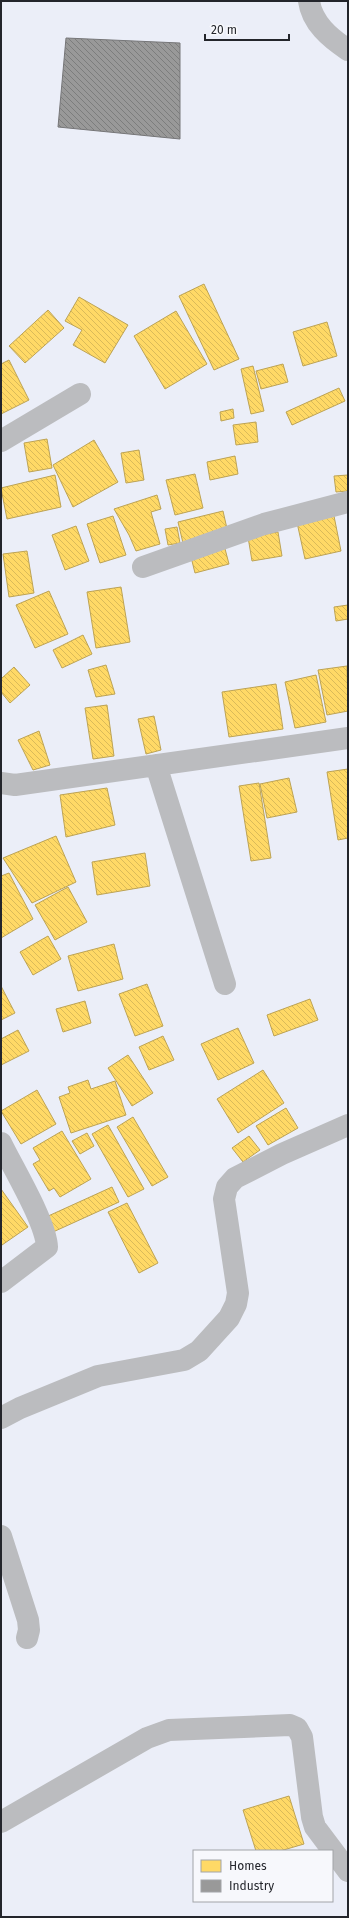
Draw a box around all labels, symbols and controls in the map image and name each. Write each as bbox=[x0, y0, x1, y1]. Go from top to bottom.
scale bar bbox=[205, 16, 289, 42]
text: 20 m bbox=[211, 23, 237, 37]
legend bbox=[193, 1850, 333, 1902]
text: Homes bbox=[229, 1859, 267, 1873]
text: Industry bbox=[229, 1879, 274, 1893]

